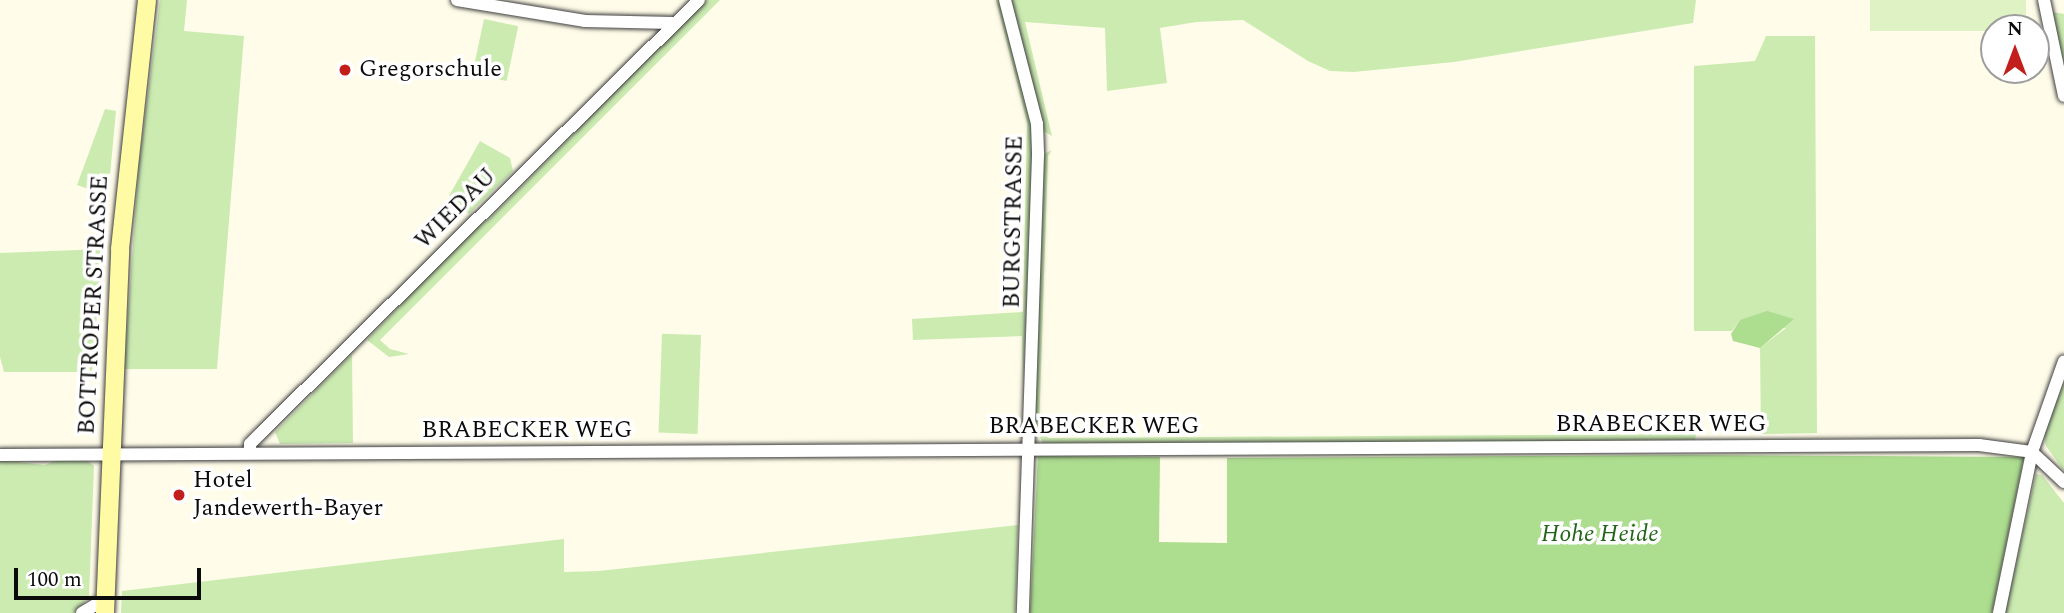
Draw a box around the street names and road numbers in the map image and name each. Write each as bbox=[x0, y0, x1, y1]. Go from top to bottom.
street label: BURGSTRASSE bbox=[998, 135, 1030, 309]
street label: WIEDAU bbox=[409, 162, 503, 256]
street label: BOTTROPER STRASSE bbox=[73, 175, 115, 435]
street label: BRABECKER WEG bbox=[1556, 411, 1766, 439]
street label: BRABECKER WEG bbox=[989, 413, 1199, 441]
street label: BRABECKER WEG bbox=[422, 417, 632, 445]

